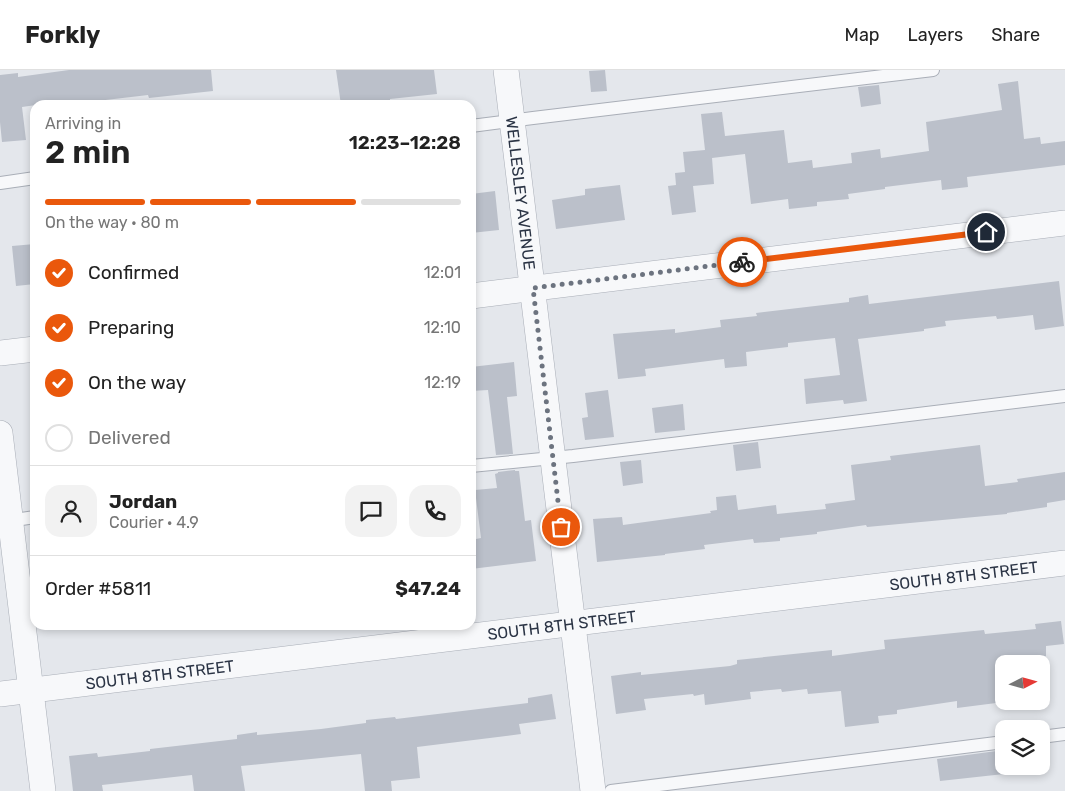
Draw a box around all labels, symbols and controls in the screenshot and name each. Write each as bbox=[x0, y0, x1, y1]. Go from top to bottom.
text: Forkly bbox=[25, 21, 100, 49]
text: Map bbox=[845, 24, 880, 46]
text: Layers bbox=[908, 24, 963, 46]
text: Share bbox=[991, 24, 1040, 46]
text: Arriving in bbox=[45, 114, 121, 133]
street label: WELLESLEY AVENUE bbox=[502, 115, 540, 271]
text: 12:23–12:28 bbox=[349, 131, 461, 154]
text: 2 min bbox=[45, 133, 130, 171]
pin bbox=[965, 211, 1007, 253]
text: On the way · 80 m bbox=[45, 213, 179, 232]
icon: home bbox=[972, 218, 1000, 246]
courier bbox=[717, 237, 767, 287]
icon: bike bbox=[728, 248, 756, 276]
icon: check bbox=[45, 259, 73, 287]
text: Confirmed bbox=[88, 261, 179, 284]
text: 12:01 bbox=[424, 263, 461, 282]
icon: check bbox=[45, 314, 73, 342]
text: Preparing bbox=[88, 316, 174, 339]
text: 12:10 bbox=[424, 318, 461, 337]
icon: check bbox=[45, 369, 73, 397]
text: On the way bbox=[88, 371, 186, 394]
text: 12:19 bbox=[424, 373, 461, 392]
text: Delivered bbox=[88, 426, 171, 449]
button: person bbox=[45, 485, 97, 537]
button: chat bbox=[345, 485, 397, 537]
button: phone bbox=[409, 485, 461, 537]
text: Jordan bbox=[109, 490, 177, 513]
pin bbox=[540, 506, 582, 548]
text: Courier · 4.9 bbox=[109, 513, 199, 532]
icon: bag bbox=[547, 513, 575, 541]
street label: SOUTH 8TH STREET bbox=[888, 557, 1039, 594]
text: Order #5811 bbox=[45, 577, 151, 600]
text: $47.24 bbox=[395, 577, 461, 600]
street label: SOUTH 8TH STREET bbox=[486, 606, 637, 643]
north arrow bbox=[995, 655, 1050, 710]
map controls bbox=[995, 655, 1050, 775]
street label: SOUTH 8TH STREET bbox=[84, 656, 235, 693]
button: layers bbox=[995, 720, 1050, 775]

